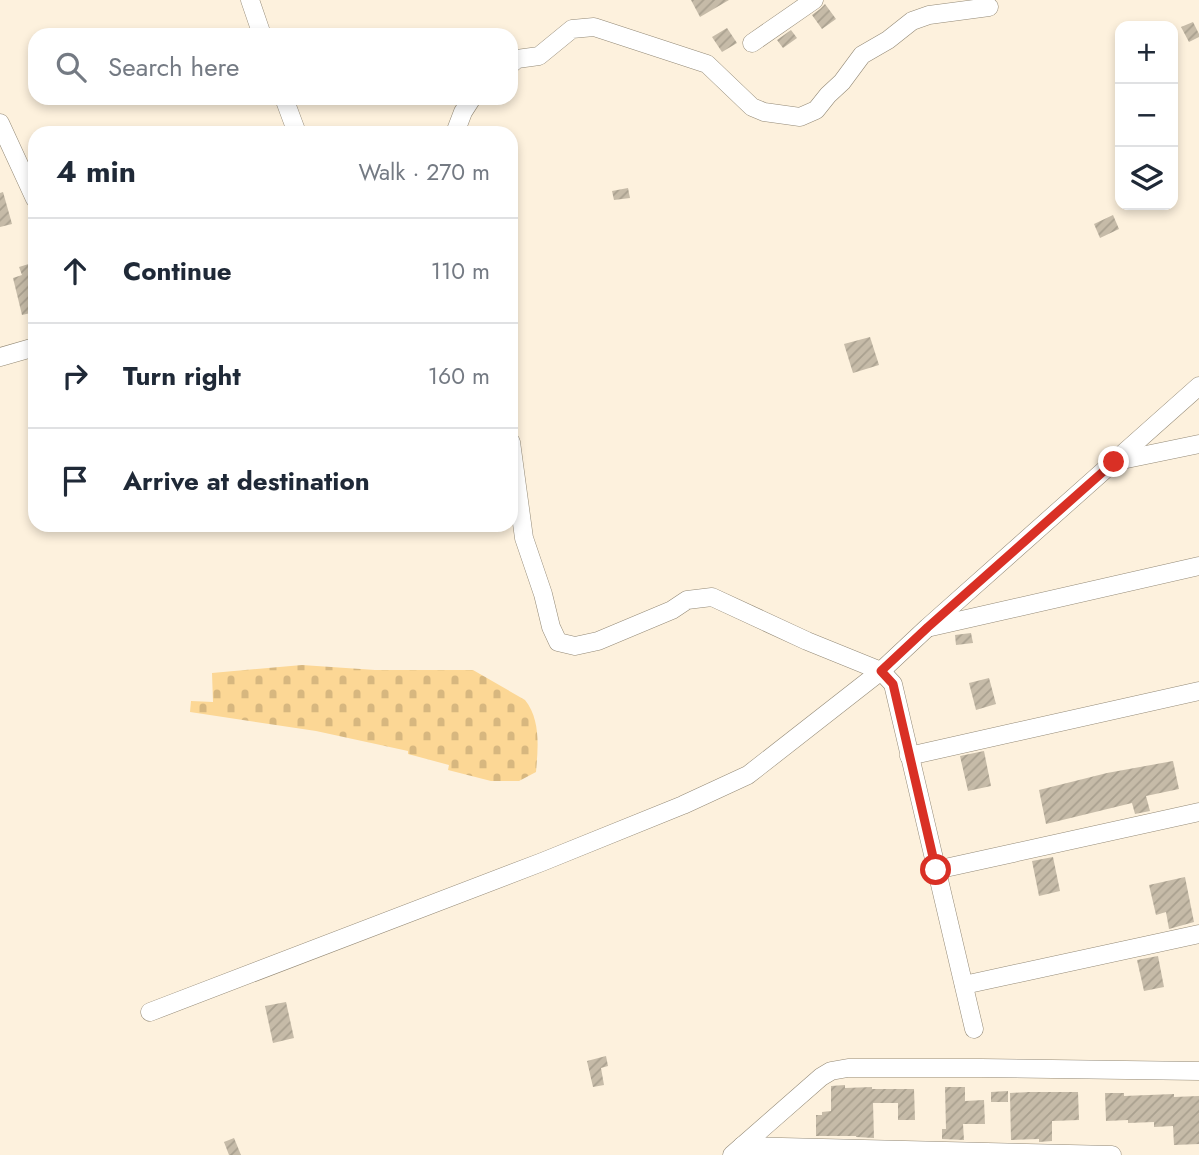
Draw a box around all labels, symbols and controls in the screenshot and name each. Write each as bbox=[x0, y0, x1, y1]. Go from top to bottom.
map controls bbox=[1115, 21, 1178, 210]
button: + bbox=[1115, 21, 1178, 84]
search box bbox=[28, 28, 518, 105]
icon: search bbox=[52, 48, 90, 86]
text: Search here bbox=[108, 48, 240, 86]
button: − bbox=[1115, 84, 1178, 147]
button: layers bbox=[1115, 147, 1178, 210]
text: 4 min bbox=[56, 150, 136, 193]
text: Walk · 270 m bbox=[359, 155, 490, 189]
icon: ahead bbox=[56, 252, 94, 290]
text: Continue bbox=[123, 252, 232, 290]
text: 110 m bbox=[431, 254, 490, 288]
icon: right bbox=[56, 357, 94, 395]
text: Turn right bbox=[123, 357, 241, 395]
text: 160 m bbox=[428, 359, 490, 393]
route end bbox=[1098, 446, 1129, 477]
icon: arrive bbox=[56, 462, 94, 500]
text: Arrive at destination bbox=[123, 462, 370, 500]
route start bbox=[920, 854, 951, 885]

